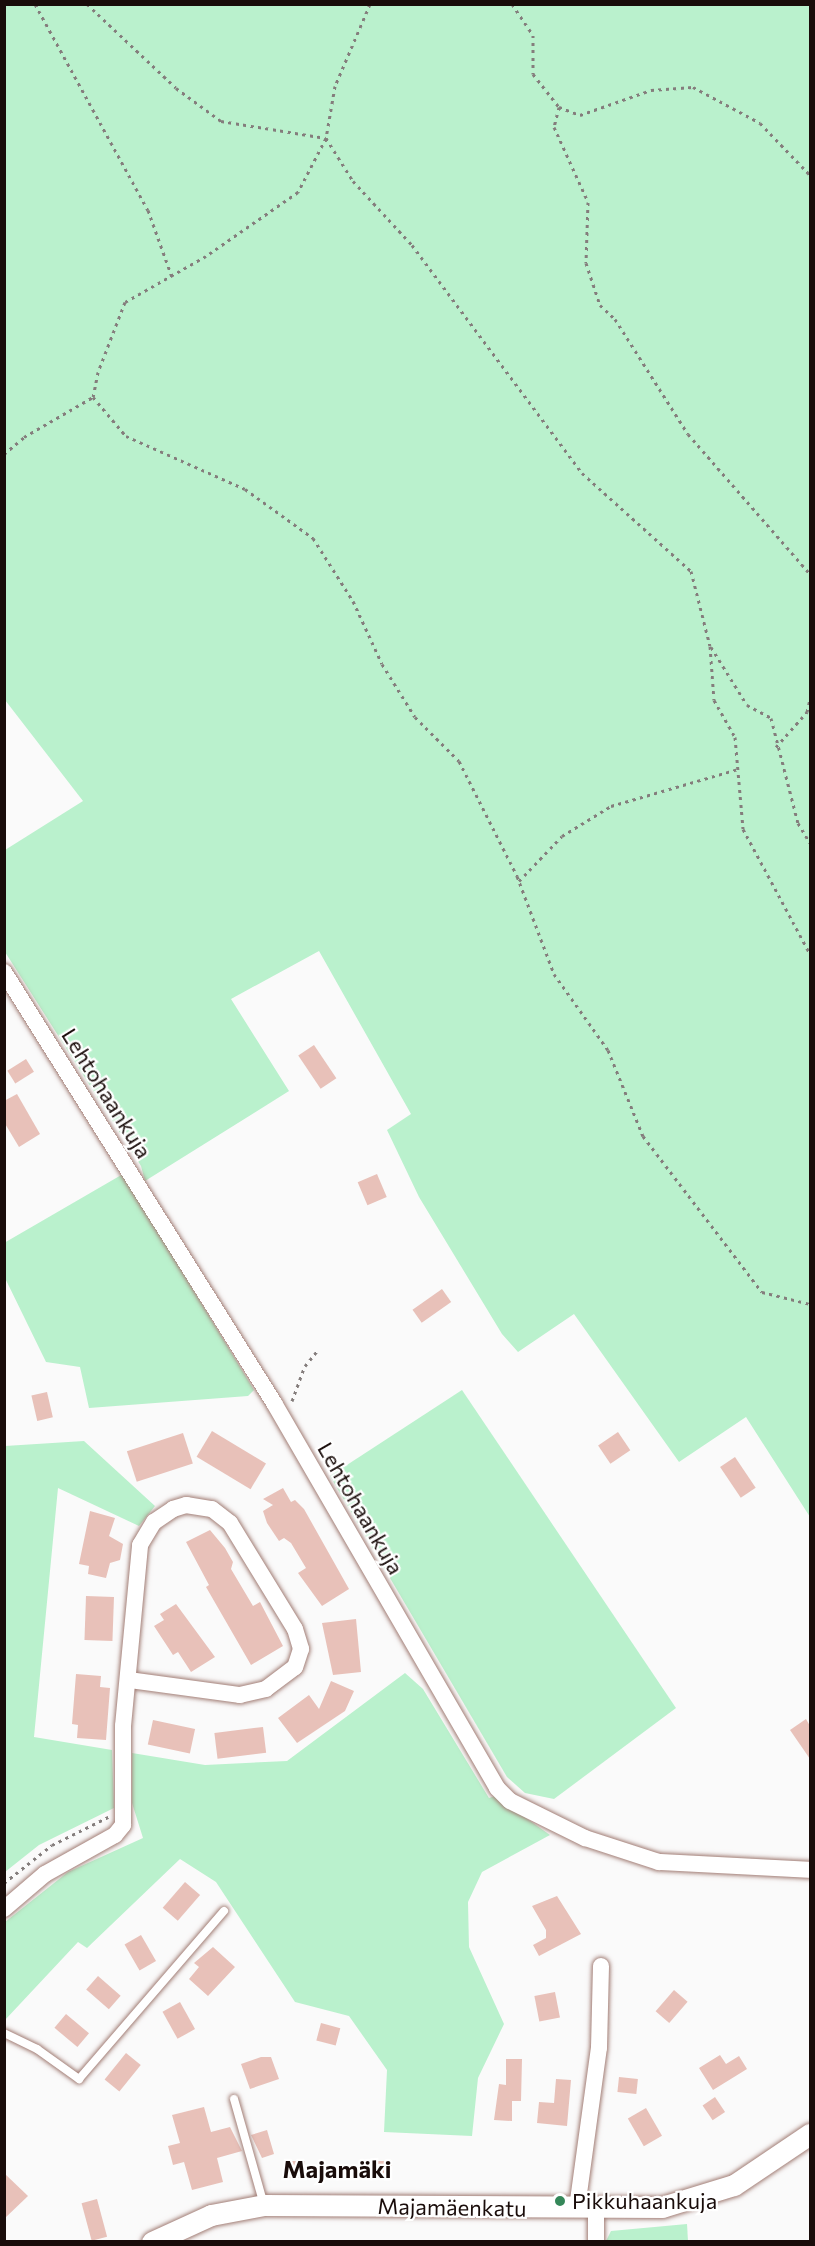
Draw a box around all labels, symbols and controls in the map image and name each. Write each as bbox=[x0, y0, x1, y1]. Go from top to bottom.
street label: Lehtohaankuja bbox=[56, 1023, 158, 1163]
street label: Lehtohaankuja bbox=[312, 1437, 410, 1579]
district label: Majamäki bbox=[283, 2155, 391, 2183]
place label: Pikkuhaankuja bbox=[572, 2188, 717, 2214]
street label: Majamäenkatu bbox=[377, 2193, 527, 2221]
marker: Pikkuhaankuja bbox=[553, 2194, 567, 2208]

